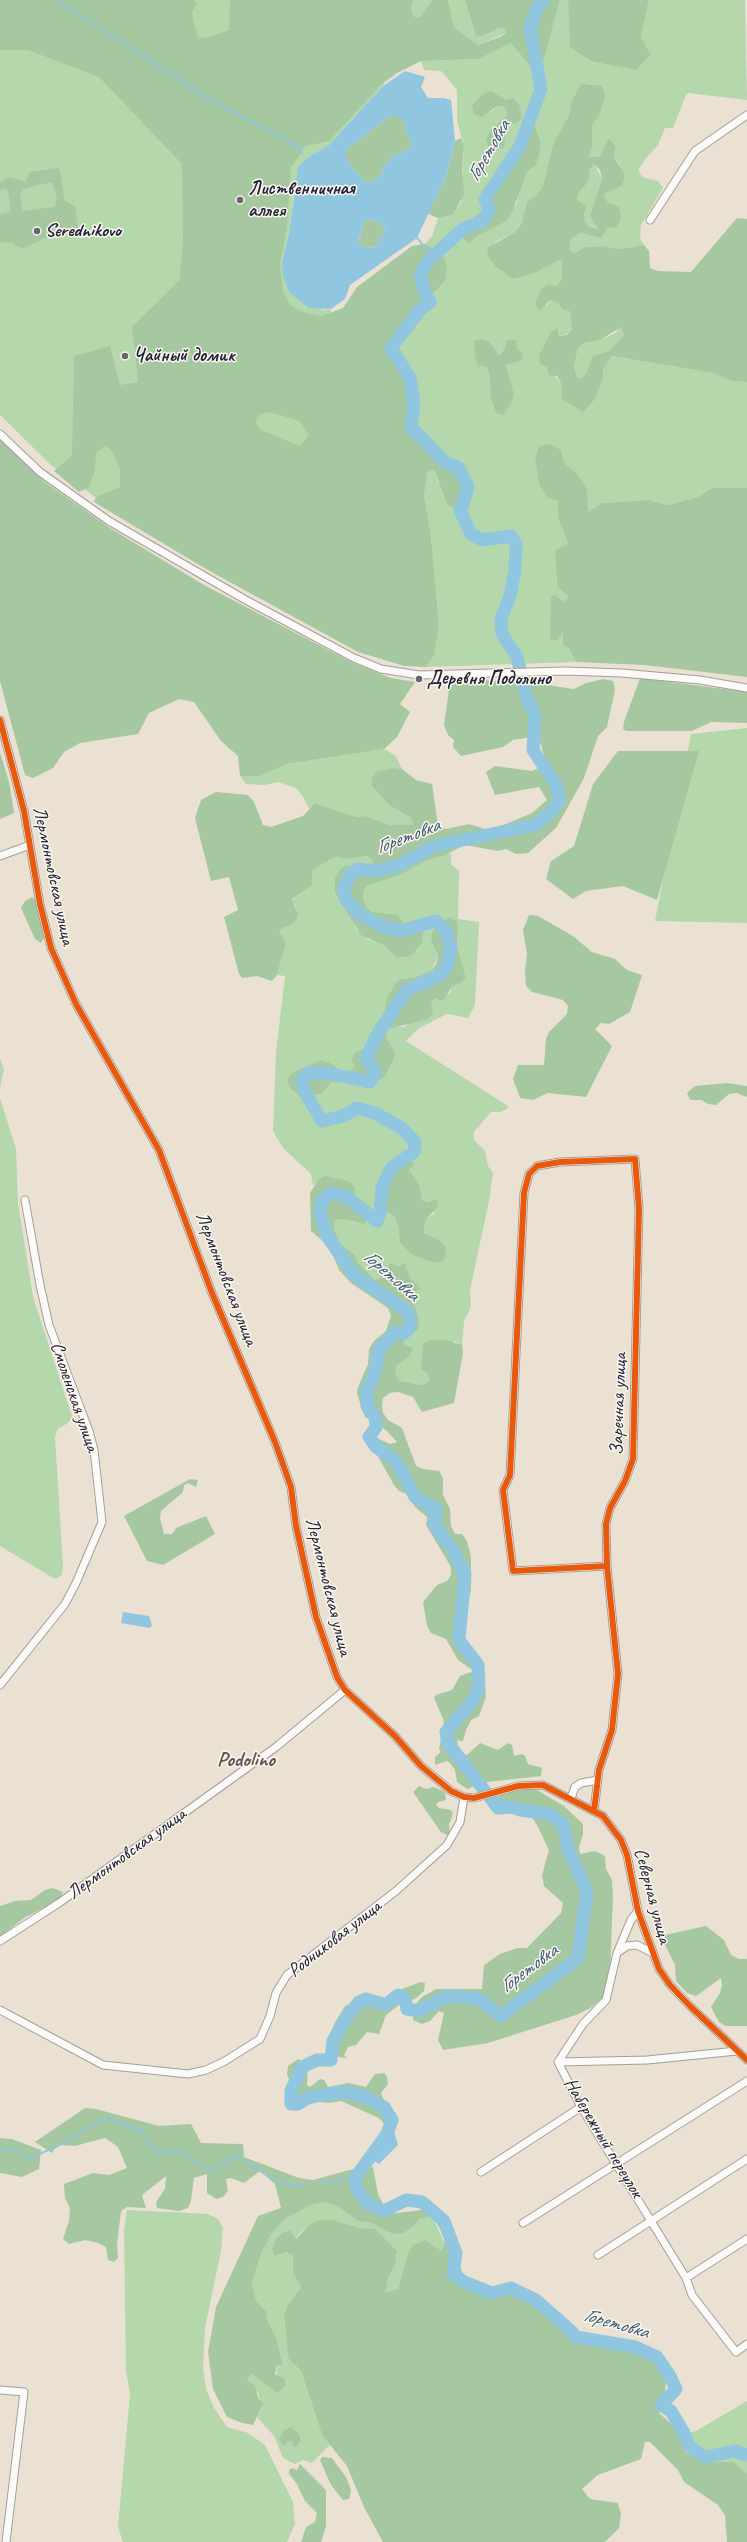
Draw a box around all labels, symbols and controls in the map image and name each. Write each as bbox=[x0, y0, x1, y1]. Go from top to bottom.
water label: Горетовка bbox=[462, 116, 516, 186]
place label: Лиственничная аллея bbox=[248, 178, 355, 222]
marker: Лиственничная аллея bbox=[235, 195, 245, 205]
place label: Serednikovo bbox=[45, 220, 121, 242]
marker: Serednikovo bbox=[32, 226, 42, 236]
place label: Чайный домик bbox=[133, 345, 235, 367]
marker: Чайный домик bbox=[120, 351, 130, 361]
place label: Деревня Подолино bbox=[427, 668, 551, 690]
marker: Деревня Подолино bbox=[414, 674, 424, 684]
street label: Лермонтовская улица bbox=[27, 804, 79, 948]
water label: Горетовка bbox=[373, 814, 443, 860]
street label: Лермонтовская улица bbox=[190, 1209, 262, 1349]
water label: Горетовка bbox=[358, 1245, 424, 1307]
street label: Смоленская улица bbox=[45, 1339, 103, 1455]
street label: Заречная улица bbox=[606, 1352, 632, 1456]
street label: Лермонтовская улица bbox=[300, 1516, 356, 1658]
district label: Podolino bbox=[217, 1747, 275, 1773]
street label: Лермонтовская улица bbox=[63, 1803, 191, 1905]
street label: Северная улица bbox=[628, 1846, 676, 1946]
street label: Родниковая улица bbox=[284, 1895, 386, 1983]
water label: Горетовка bbox=[495, 1939, 563, 1999]
street label: Набережный переулок bbox=[558, 2074, 648, 2202]
water label: Горетовка bbox=[581, 2303, 651, 2345]

